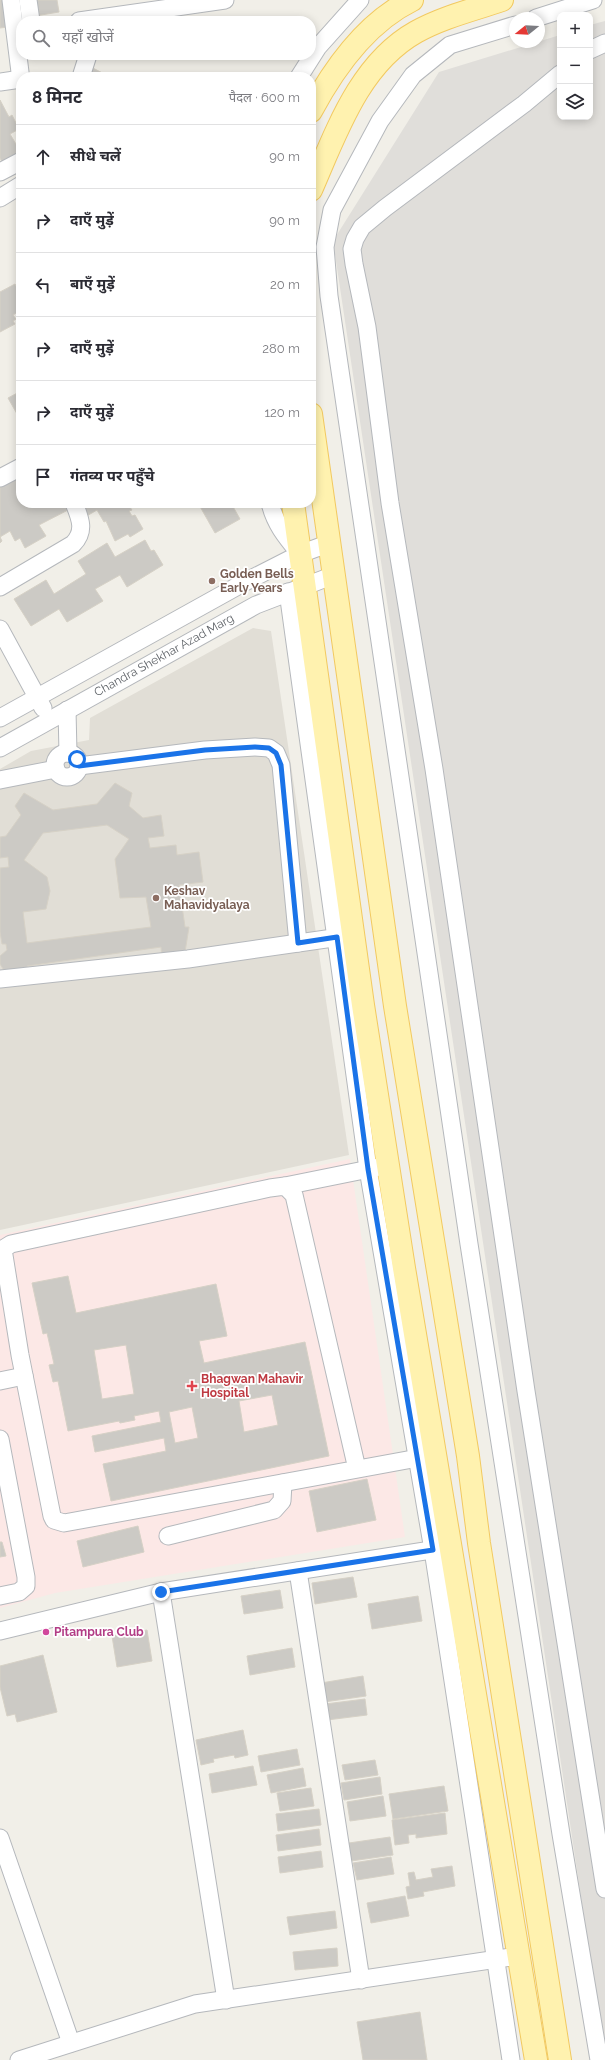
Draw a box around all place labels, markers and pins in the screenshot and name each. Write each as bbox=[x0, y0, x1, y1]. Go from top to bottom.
place label: Golden Bells Early Years bbox=[220, 567, 294, 595]
marker: Golden Bells Early Years bbox=[207, 576, 217, 586]
place label: Keshav Mahavidyalaya bbox=[164, 884, 250, 912]
marker: Keshav Mahavidyalaya bbox=[151, 893, 161, 903]
place label: Bhagwan Mahavir Hospital bbox=[201, 1372, 304, 1400]
marker: Bhagwan Mahavir Hospital bbox=[186, 1380, 198, 1392]
place label: Pitampura Club bbox=[54, 1625, 144, 1639]
marker: Pitampura Club bbox=[41, 1627, 51, 1637]

